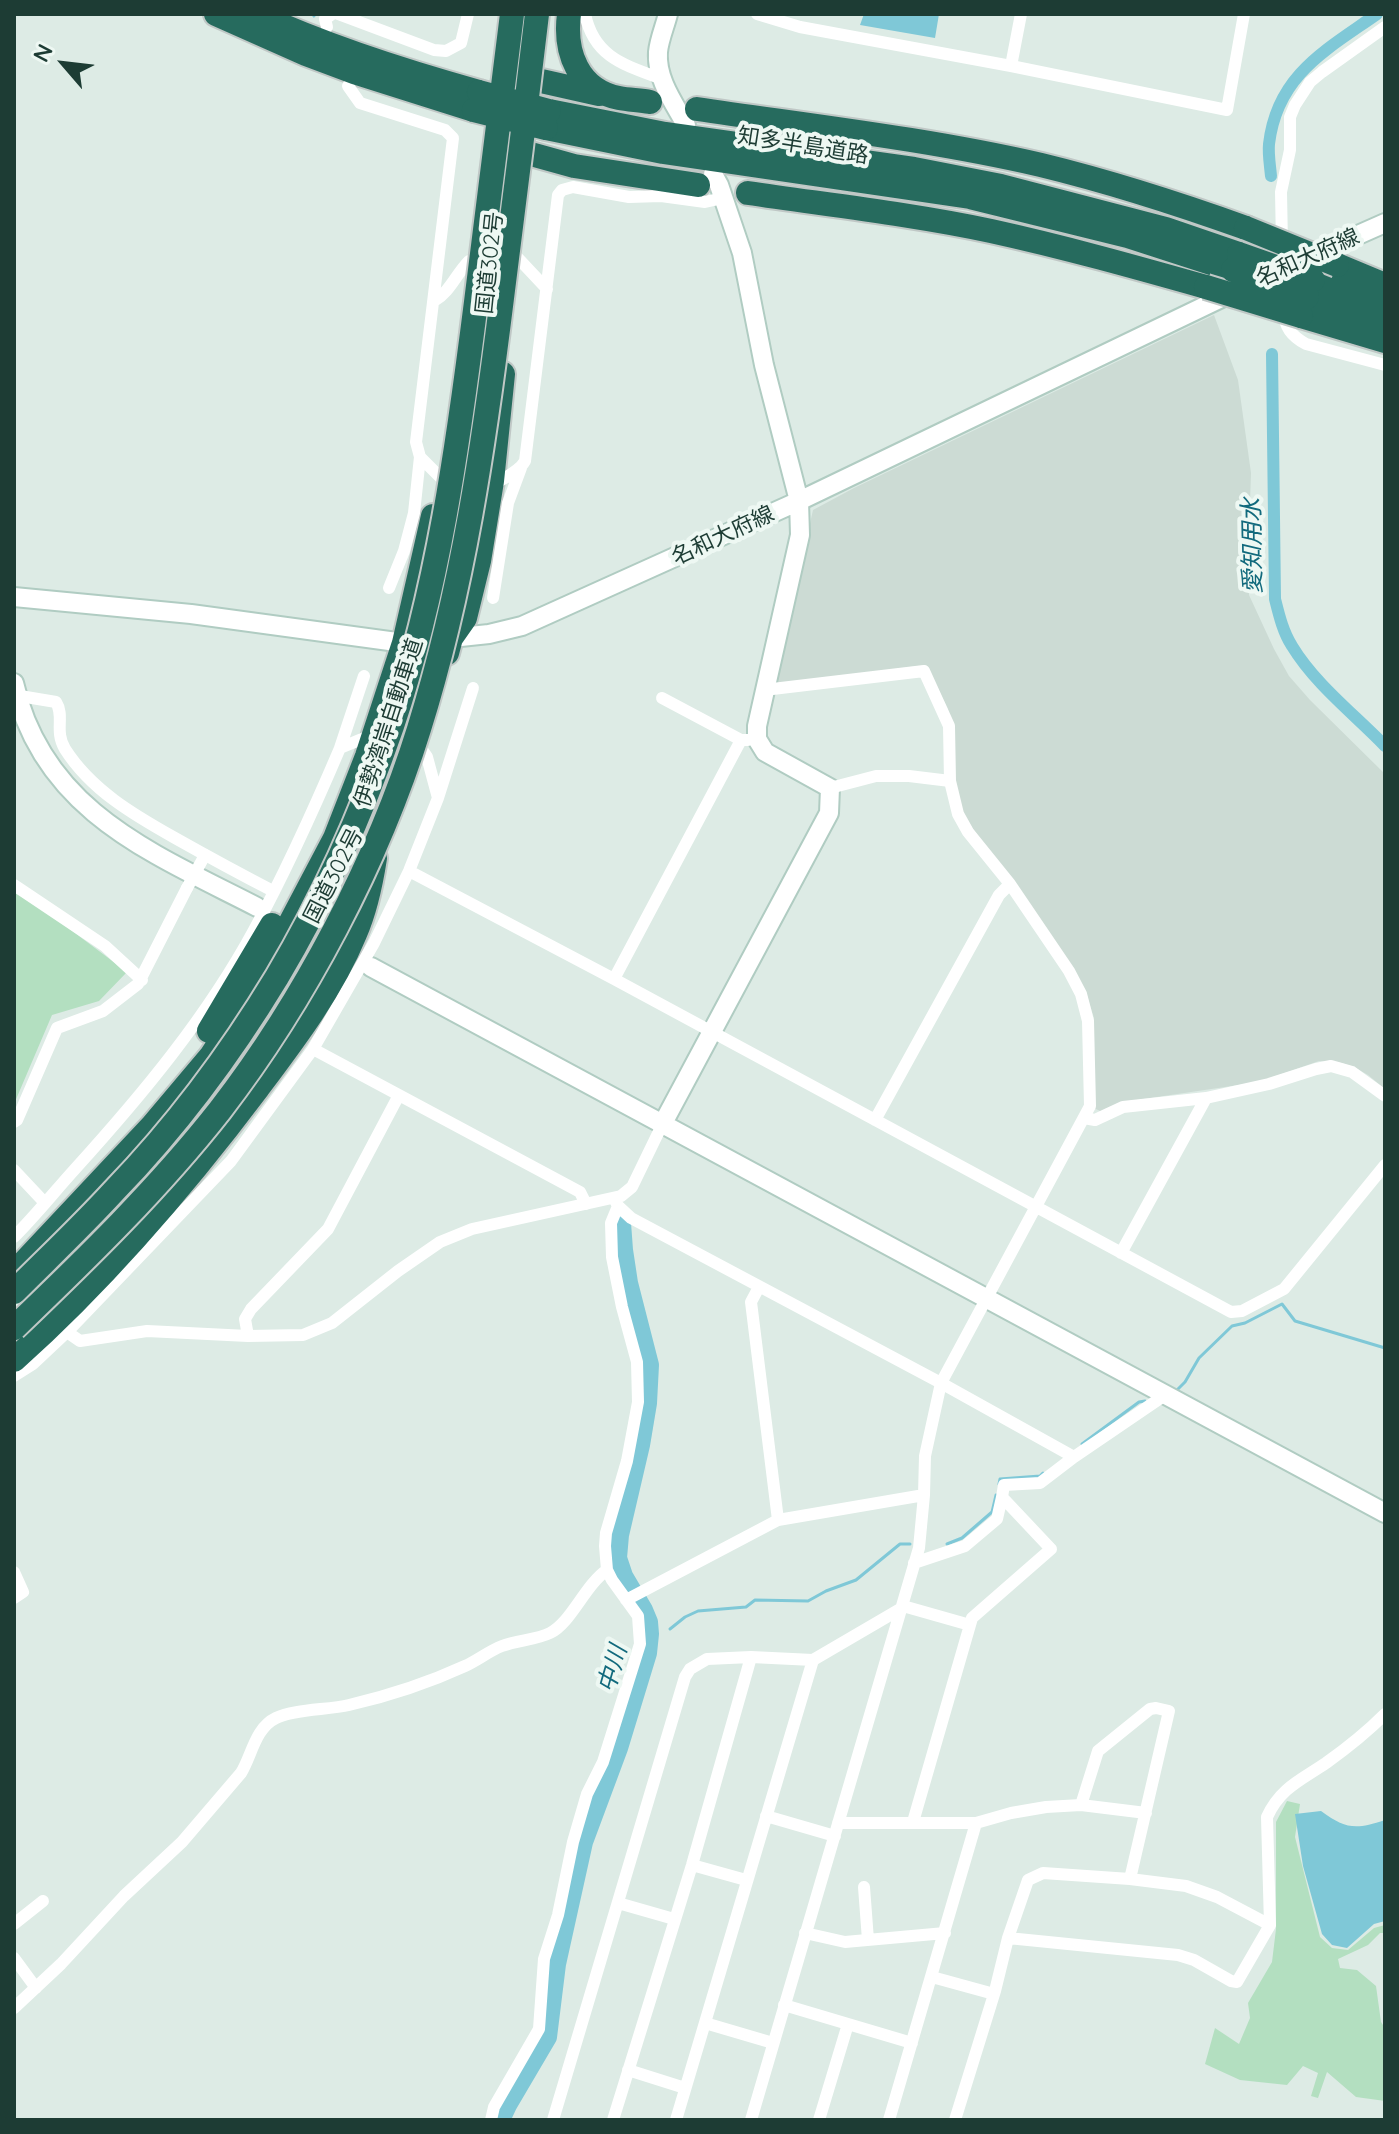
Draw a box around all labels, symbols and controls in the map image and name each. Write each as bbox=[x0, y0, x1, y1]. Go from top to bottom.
north arrow bbox=[24, 24, 104, 104]
text: N bbox=[27, 39, 59, 66]
street label: 知多半島道路 bbox=[736, 123, 870, 169]
street label: 国道302号 bbox=[471, 210, 509, 316]
street label: 名和大府線 bbox=[1252, 224, 1364, 292]
water label: 愛知用水 bbox=[1238, 498, 1268, 594]
street label: 名和大府線 bbox=[668, 501, 778, 571]
street label: 伊勢湾岸自動車道 bbox=[349, 635, 429, 811]
street label: 国道302号 bbox=[299, 824, 369, 928]
water label: 中川 bbox=[593, 1642, 633, 1696]

